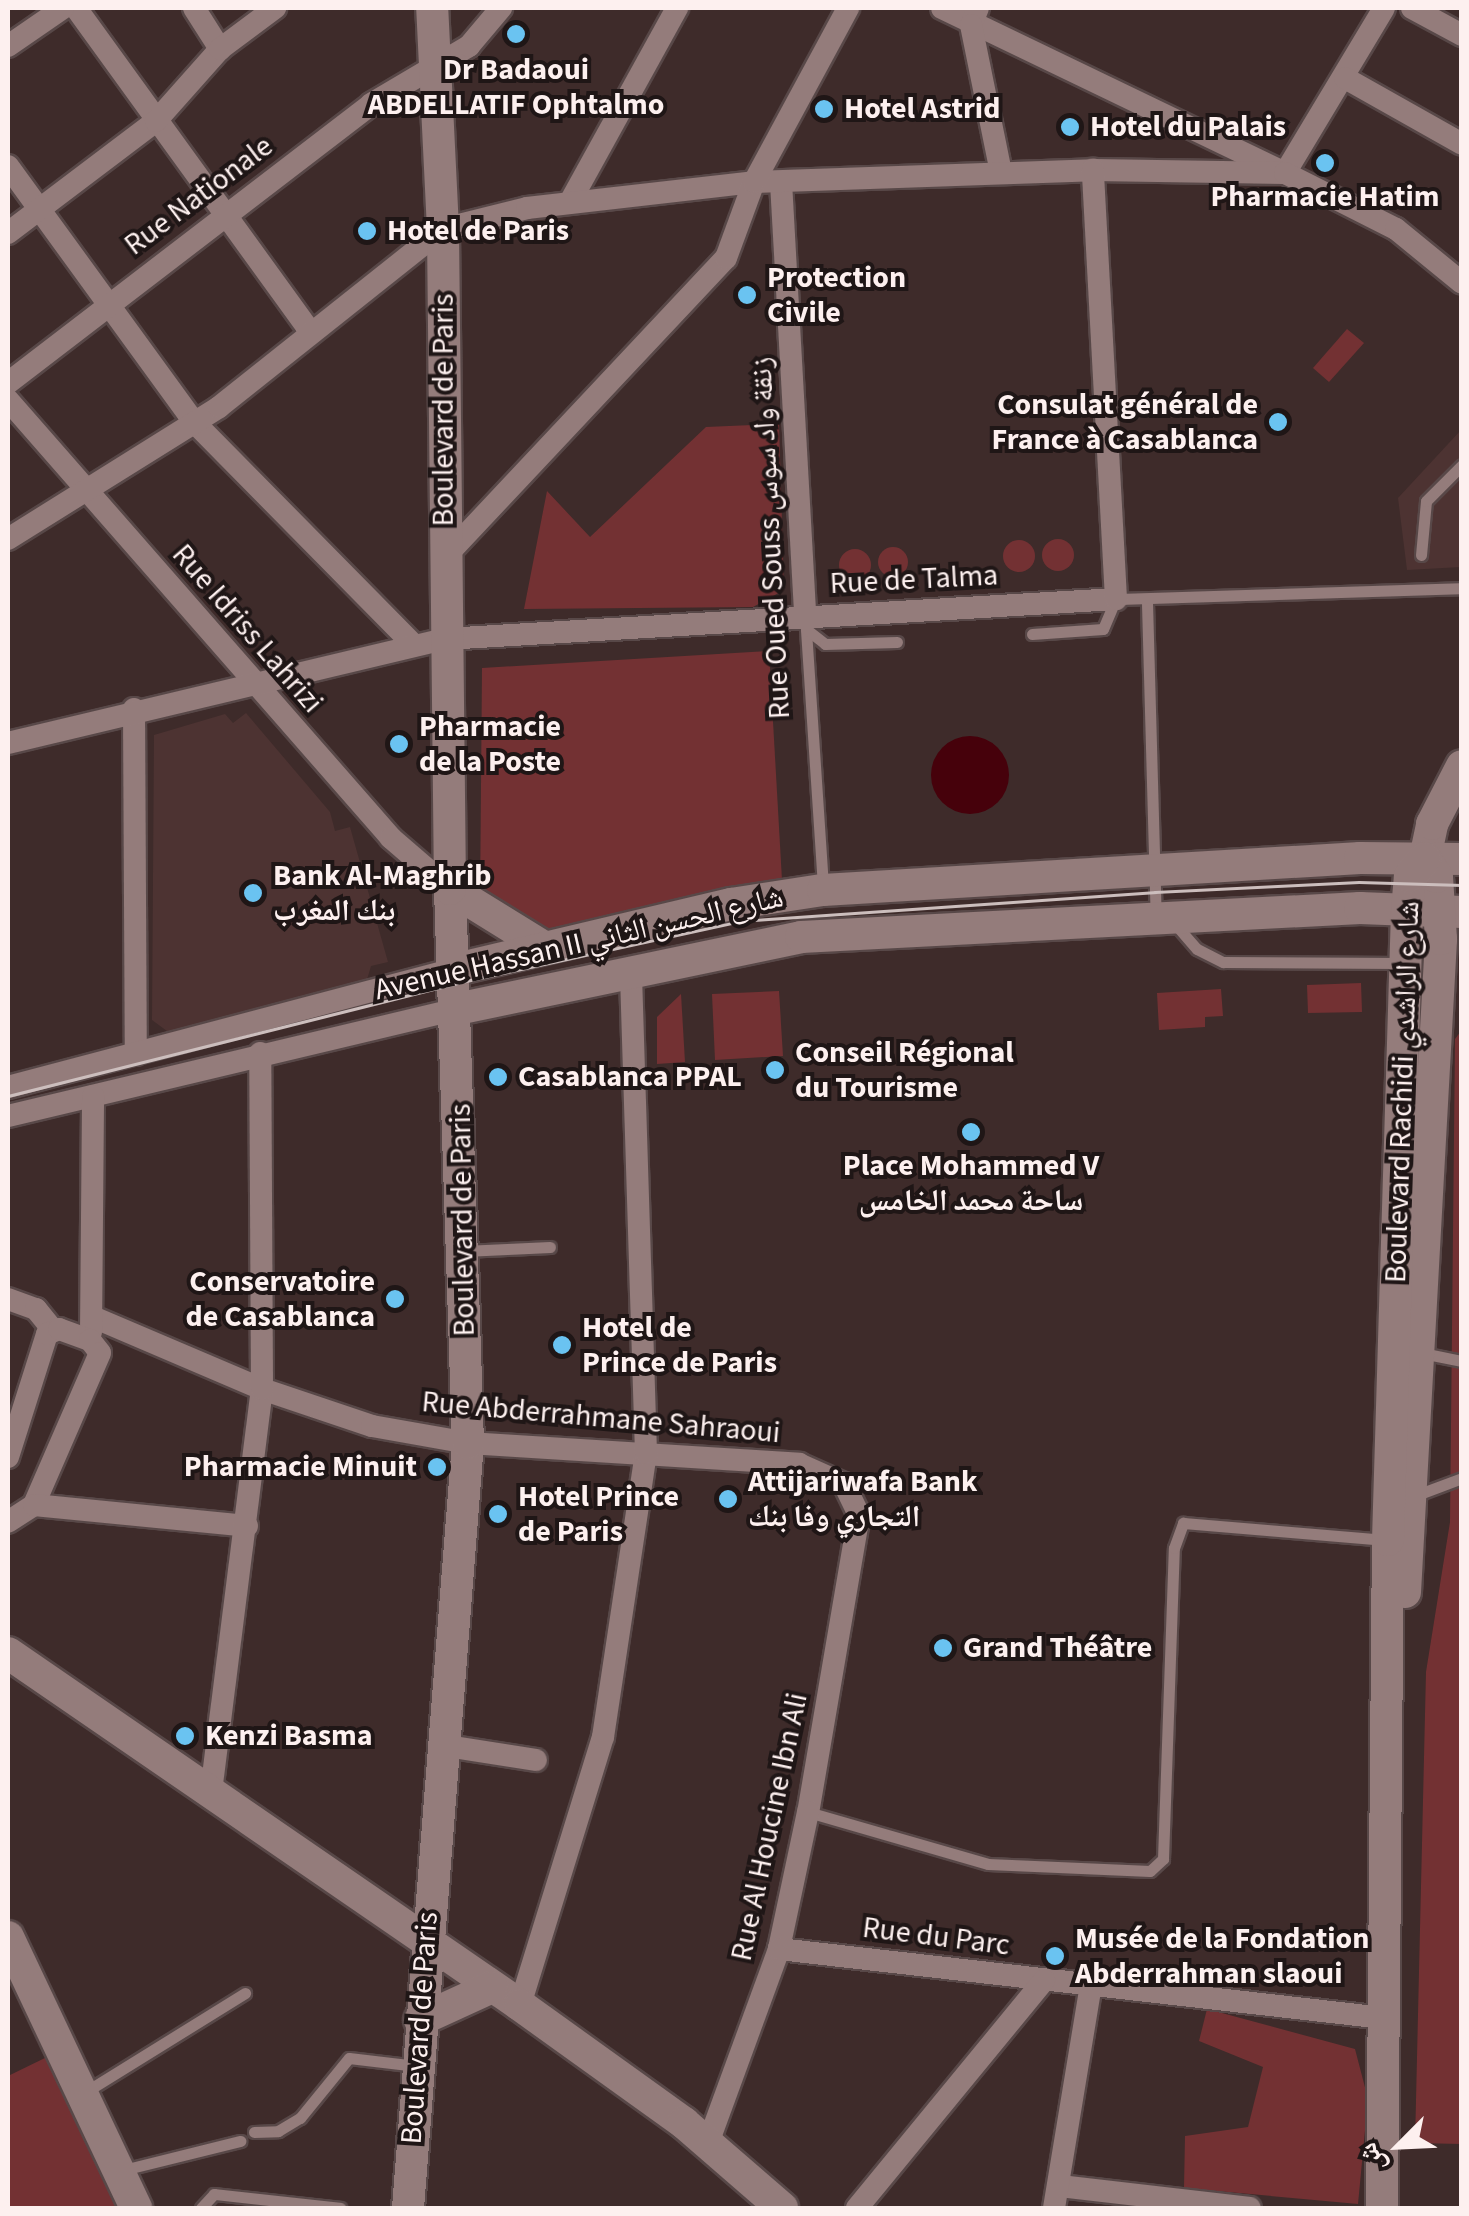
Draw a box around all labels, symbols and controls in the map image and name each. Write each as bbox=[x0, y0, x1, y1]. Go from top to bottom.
marker: Dr Badaoui ABDELLATIF Ophtalmo bbox=[503, 21, 529, 47]
place label: Dr Badaoui ABDELLATIF Ophtalmo bbox=[368, 52, 664, 122]
place label: Hotel Astrid bbox=[844, 91, 1000, 127]
marker: Hotel Astrid bbox=[813, 98, 835, 120]
place label: Hotel du Palais bbox=[1090, 109, 1286, 145]
marker: Hotel du Palais bbox=[1059, 116, 1081, 138]
street label: Rue Nationale bbox=[118, 129, 280, 263]
marker: Pharmacie Hatim bbox=[1314, 152, 1336, 174]
place label: Pharmacie Hatim bbox=[1210, 179, 1440, 215]
place label: Hotel de Paris bbox=[387, 213, 569, 249]
marker: Hotel de Paris bbox=[356, 220, 378, 242]
place label: Protection Civile bbox=[767, 260, 906, 330]
marker: Protection Civile bbox=[736, 284, 758, 306]
street label: Boulevard de Paris bbox=[426, 294, 462, 526]
street label: Rue Oued Souss زنقة واد سوس bbox=[744, 356, 798, 720]
place label: Consulat général de France à Casablanca bbox=[992, 387, 1258, 458]
marker: Consulat général de France à Casablanca bbox=[1267, 411, 1289, 433]
street label: Rue Idriss Lahrizi bbox=[164, 537, 330, 721]
street label: Rue de Talma bbox=[829, 558, 999, 602]
place label: Pharmacie de la Poste bbox=[419, 709, 561, 780]
marker: Pharmacie de la Poste bbox=[388, 733, 410, 755]
place label: Bank Al-Maghrib بنك المغرب bbox=[273, 858, 492, 928]
street label: Avenue Hassan II شارع الحسن الثاني bbox=[371, 879, 787, 1009]
marker: Bank Al-Maghrib بنك المغرب bbox=[242, 882, 264, 904]
street label: Boulevard Rachidi شارع الراشدي bbox=[1378, 901, 1428, 1283]
place label: Conseil Régional du Tourisme bbox=[795, 1035, 1014, 1106]
place label: Casablanca PPAL bbox=[518, 1059, 742, 1095]
marker: Conseil Régional du Tourisme bbox=[764, 1059, 786, 1081]
marker: Casablanca PPAL bbox=[487, 1066, 509, 1088]
street label: Boulevard de Paris bbox=[443, 1103, 483, 1337]
marker: Place Mohammed V ساحة محمد الخامس bbox=[960, 1121, 982, 1143]
place label: Place Mohammed V ساحة محمد الخامس bbox=[843, 1148, 1099, 1218]
place label: Conservatoire de Casablanca bbox=[186, 1264, 375, 1334]
marker: Conservatoire de Casablanca bbox=[384, 1288, 406, 1310]
place label: Hotel de Prince de Paris bbox=[582, 1310, 777, 1380]
marker: Hotel de Prince de Paris bbox=[551, 1334, 573, 1356]
street label: Rue Abderrahmane Sahraoui bbox=[420, 1384, 782, 1452]
place label: Pharmacie Minuit bbox=[184, 1449, 417, 1485]
marker: Pharmacie Minuit bbox=[426, 1456, 448, 1478]
place label: Attijariwafa Bank التجاري وفا بنك bbox=[748, 1464, 977, 1534]
place label: Hotel Prince de Paris bbox=[518, 1479, 679, 1550]
marker: Attijariwafa Bank التجاري وفا بنك bbox=[717, 1488, 739, 1510]
marker: Hotel Prince de Paris bbox=[487, 1503, 509, 1525]
place label: Grand Théâtre bbox=[963, 1630, 1152, 1666]
marker: Grand Théâtre bbox=[932, 1637, 954, 1659]
street label: Rue Al Houcine Ibn Ali bbox=[724, 1690, 816, 1964]
place label: Kenzi Basma bbox=[205, 1718, 372, 1754]
marker: Kenzi Basma bbox=[174, 1725, 196, 1747]
street label: Rue du Parc bbox=[860, 1910, 1012, 1964]
street label: Boulevard de Paris bbox=[394, 1911, 446, 2145]
place label: Musée de la Fondation Abderrahman slaoui bbox=[1075, 1921, 1369, 1992]
marker: Musée de la Fondation Abderrahman slaoui bbox=[1044, 1945, 1066, 1967]
north arrow bbox=[1349, 2096, 1449, 2196]
text: ش bbox=[1347, 2136, 1396, 2180]

